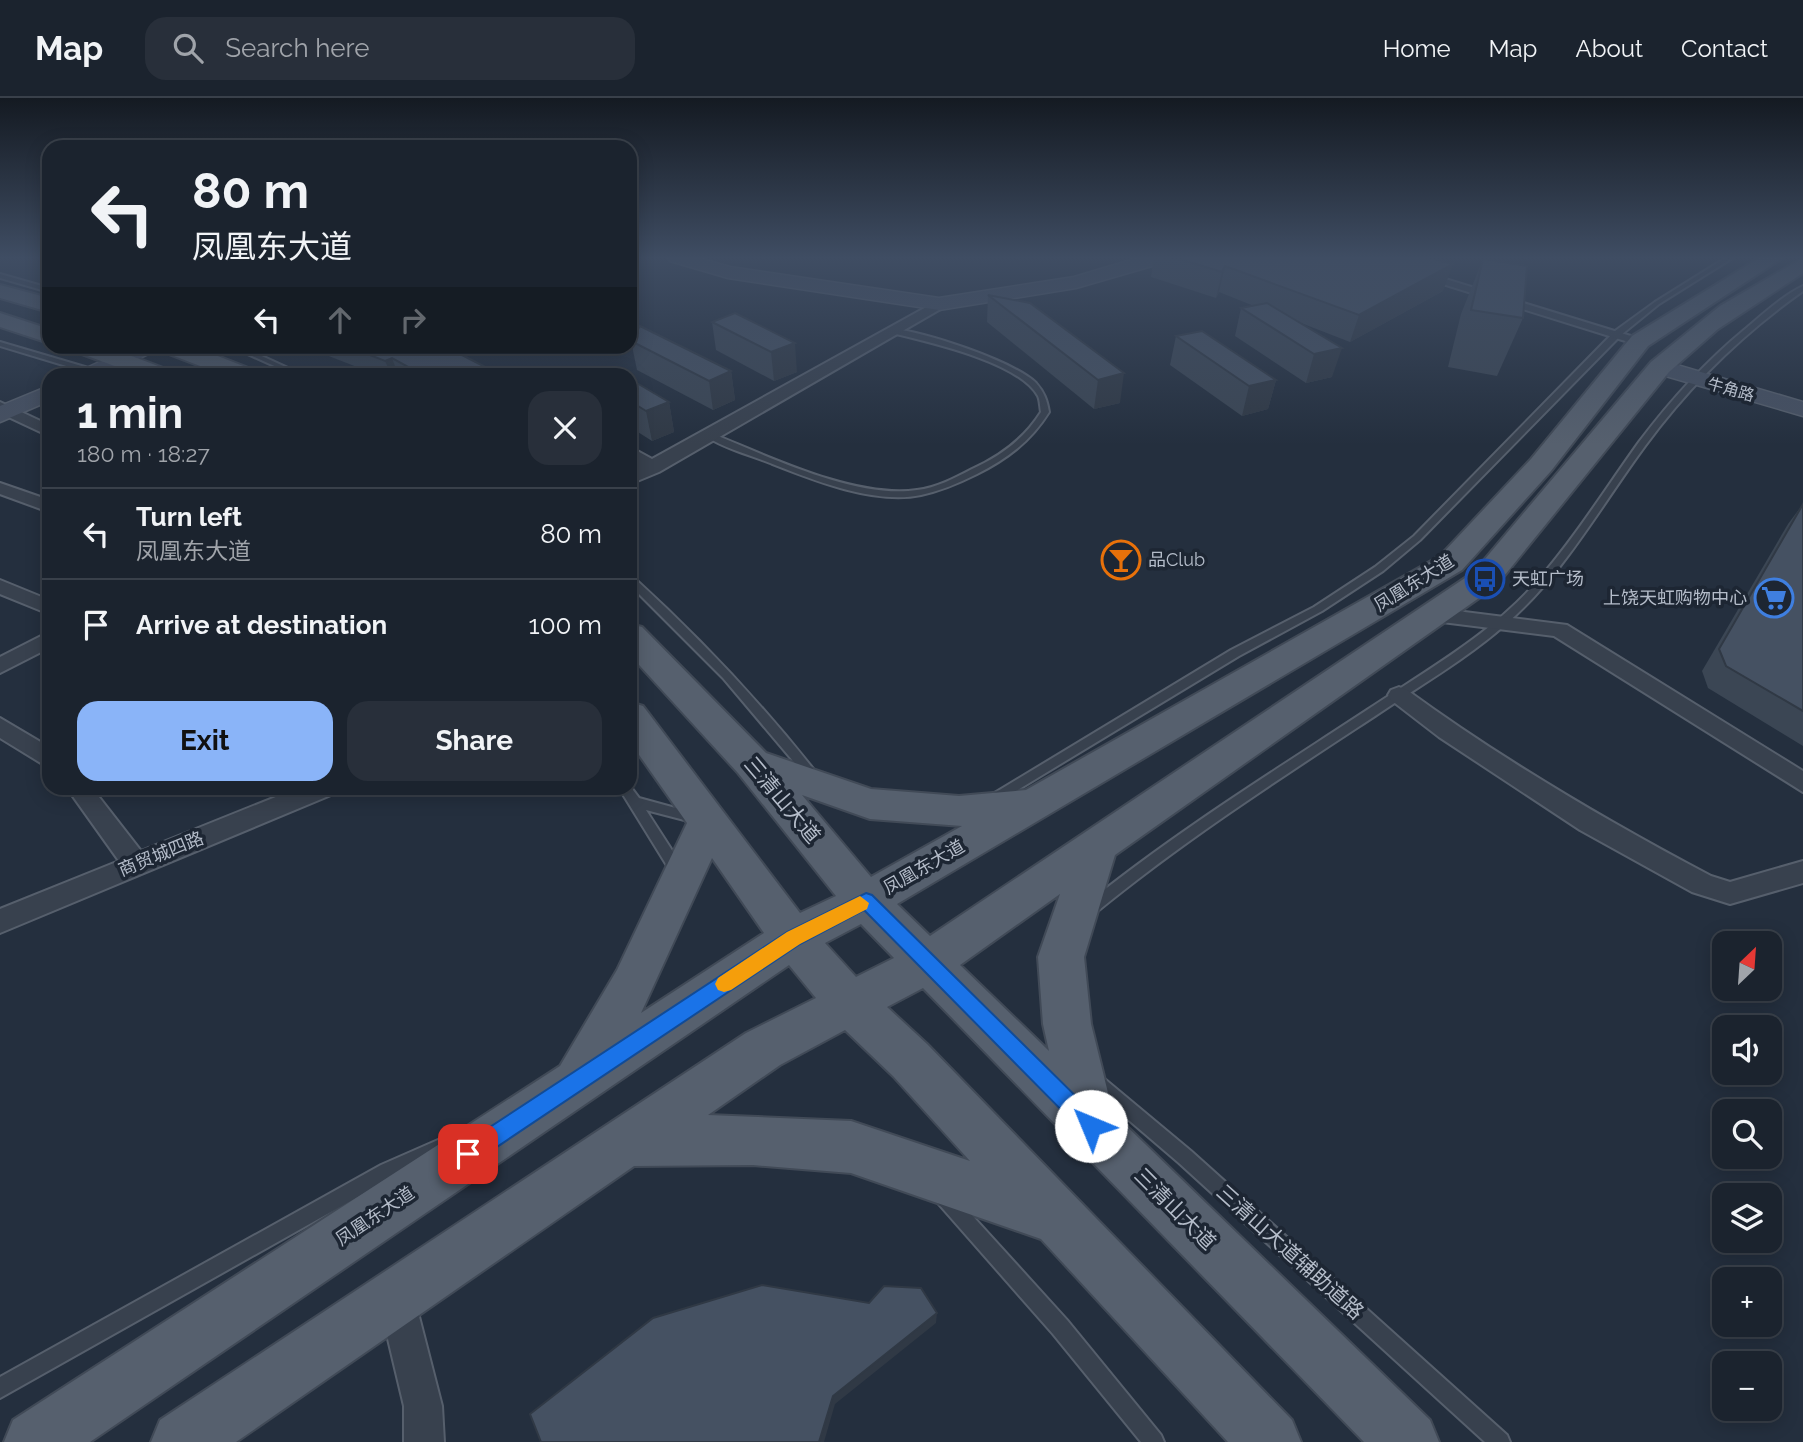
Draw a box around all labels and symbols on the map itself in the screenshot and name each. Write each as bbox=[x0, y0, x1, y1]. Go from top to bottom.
street label: 牛角路 bbox=[1705, 374, 1757, 405]
bar icon: 品Club bbox=[1100, 539, 1142, 581]
place label: 品Club bbox=[1148, 549, 1205, 570]
street label: 凤凰东大道 bbox=[1370, 550, 1457, 615]
bus stop icon: 天虹广场 bbox=[1464, 558, 1506, 600]
place label: 天虹广场 bbox=[1512, 568, 1584, 589]
supermarket icon: 上饶天虹购物中心 bbox=[1753, 577, 1795, 619]
place label: 上饶天虹购物中心 bbox=[1603, 587, 1747, 608]
street label: 三清山大道 bbox=[739, 751, 826, 848]
street label: 商贸城四路 bbox=[115, 827, 206, 880]
street label: 凤凰东大道 bbox=[880, 835, 968, 898]
north arrow bbox=[1712, 931, 1782, 1001]
position arrow bbox=[1054, 1089, 1128, 1163]
pin bbox=[438, 1124, 498, 1184]
street label: 三清山大道 bbox=[1129, 1163, 1221, 1255]
street label: 三清山大道辅助道路 bbox=[1212, 1179, 1369, 1324]
street label: 凤凰东大道 bbox=[332, 1182, 418, 1249]

